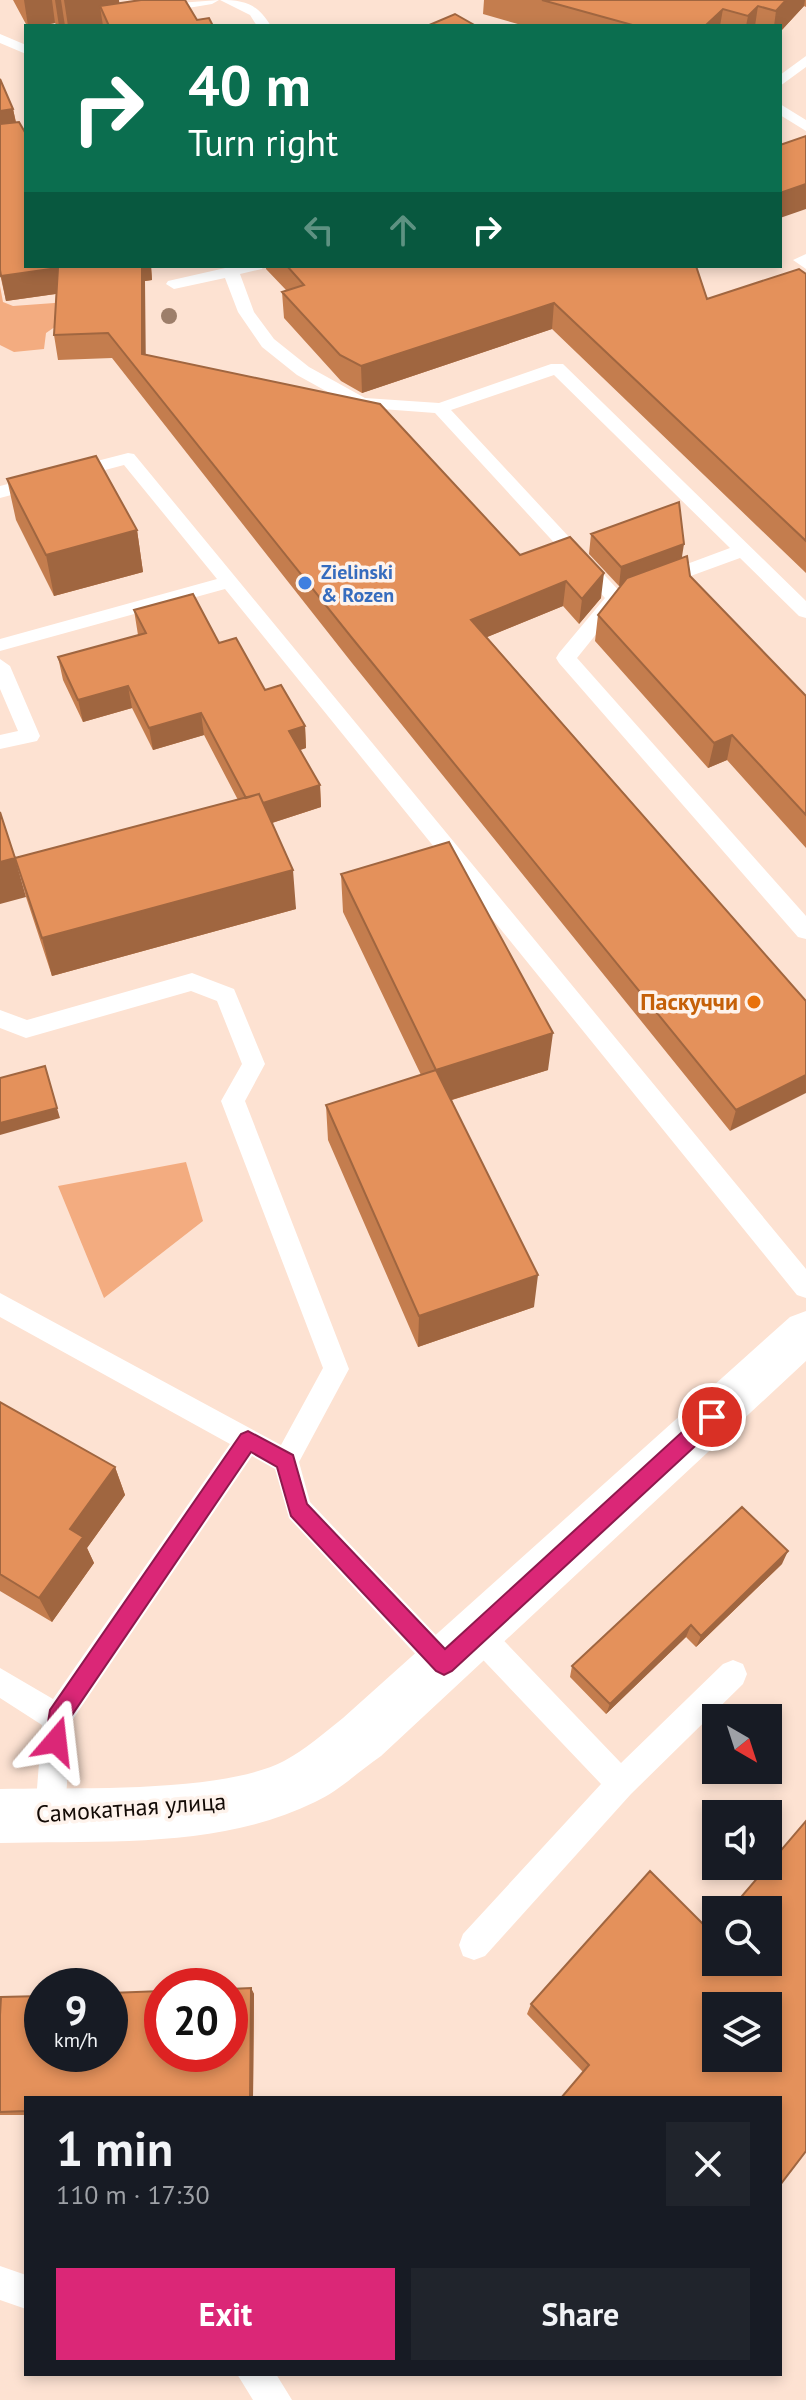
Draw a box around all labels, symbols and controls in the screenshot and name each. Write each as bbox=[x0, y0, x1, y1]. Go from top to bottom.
text: 40 m bbox=[188, 49, 311, 121]
icon: right bbox=[56, 56, 160, 160]
text: Turn right bbox=[188, 119, 338, 166]
icon: left bbox=[297, 208, 341, 252]
icon: ahead bbox=[381, 208, 425, 252]
icon: right bbox=[465, 208, 509, 252]
place label: Zielinski & Rozen bbox=[321, 559, 394, 608]
marker: Zielinski & Rozen bbox=[296, 574, 314, 592]
place label: Паскуччи bbox=[640, 986, 738, 1017]
marker: Паскуччи bbox=[745, 993, 763, 1011]
pin bbox=[678, 1383, 746, 1451]
icon: arrive bbox=[690, 1395, 734, 1439]
position arrow bbox=[14, 1699, 98, 1783]
north arrow bbox=[702, 1704, 782, 1784]
map controls bbox=[702, 1704, 782, 2072]
street label: Самокатная улица bbox=[35, 1785, 227, 1830]
button: sound bbox=[702, 1800, 782, 1880]
button: search bbox=[702, 1896, 782, 1976]
speed limit sign: 20 bbox=[144, 1968, 248, 2072]
text: 9 bbox=[65, 1984, 87, 2036]
button: layers bbox=[702, 1992, 782, 2072]
text: km/h bbox=[54, 2027, 98, 2053]
text: 1 min bbox=[56, 2117, 173, 2179]
button: close bbox=[666, 2122, 750, 2206]
text: 110 m · 17:30 bbox=[56, 2178, 210, 2211]
button: Exit bbox=[56, 2268, 395, 2360]
button: Share bbox=[411, 2268, 750, 2360]

